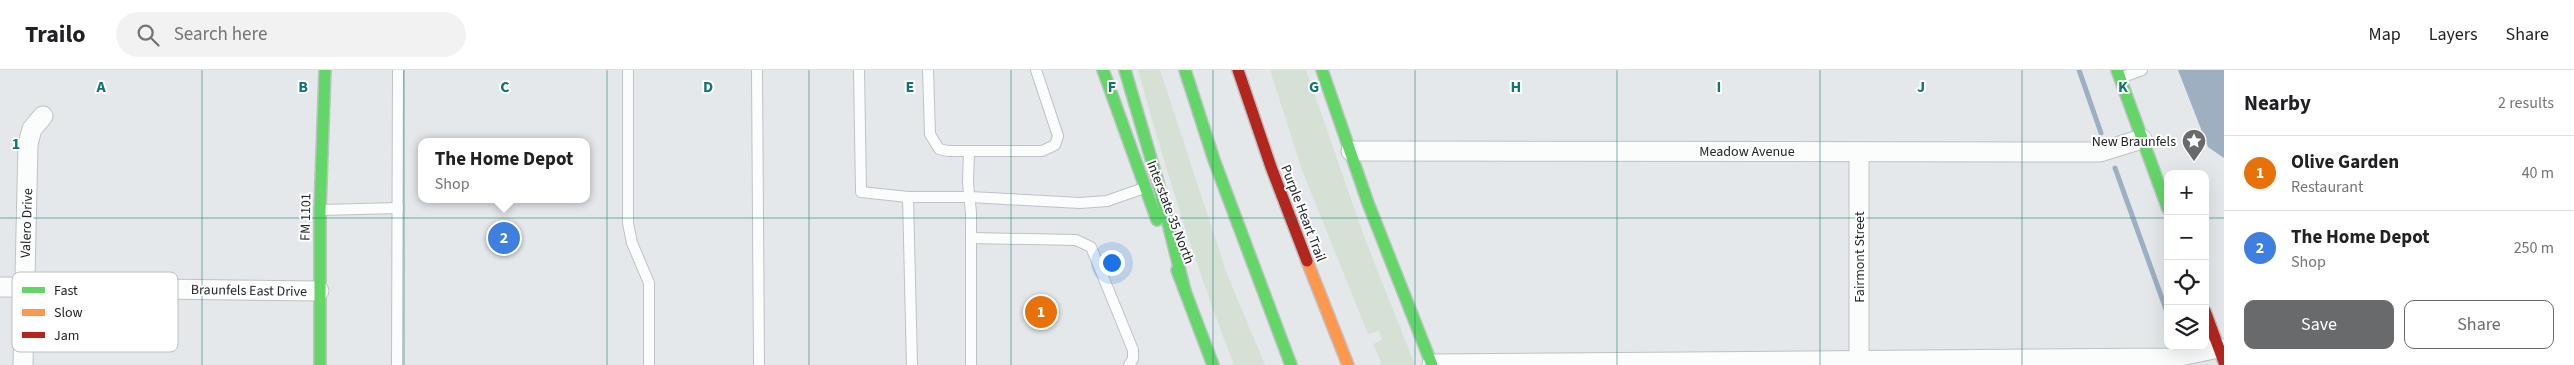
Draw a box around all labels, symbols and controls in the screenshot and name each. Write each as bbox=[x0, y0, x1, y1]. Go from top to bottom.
search box bbox=[116, 12, 466, 57]
text: Trailo bbox=[25, 17, 86, 52]
icon: search bbox=[134, 21, 162, 49]
text: Search here bbox=[174, 21, 267, 48]
text: Map bbox=[2369, 22, 2401, 47]
text: Layers bbox=[2429, 22, 2478, 47]
text: Share bbox=[2506, 22, 2549, 47]
text: A bbox=[95, 76, 106, 98]
text: B bbox=[298, 76, 308, 98]
text: C bbox=[500, 76, 510, 98]
text: D bbox=[703, 76, 713, 98]
text: E bbox=[906, 76, 914, 98]
text: F bbox=[1108, 76, 1116, 98]
text: G bbox=[1309, 76, 1319, 98]
text: H bbox=[1511, 76, 1521, 98]
text: I bbox=[1717, 76, 1721, 98]
text: J bbox=[1917, 76, 1925, 98]
text: K bbox=[2118, 76, 2128, 98]
text: Nearby bbox=[2244, 88, 2311, 118]
text: 2 results bbox=[2498, 92, 2554, 114]
place icon: New Braunfels bbox=[2181, 128, 2207, 162]
place label: New Braunfels bbox=[2092, 132, 2176, 152]
text: 1 bbox=[12, 133, 20, 155]
popup bbox=[418, 138, 590, 203]
street label: Meadow Avenue bbox=[1699, 142, 1795, 162]
text: The Home Depot bbox=[435, 146, 573, 173]
text: Olive Garden bbox=[2291, 149, 2399, 176]
street label: Interstate 35 North bbox=[1141, 158, 1199, 267]
street label: Purple Heart Trail bbox=[1275, 162, 1331, 265]
text: 1 bbox=[2256, 162, 2264, 184]
text: 40 m bbox=[2522, 162, 2554, 184]
map controls bbox=[2164, 170, 2209, 350]
button: + bbox=[2164, 170, 2209, 215]
text: Shop bbox=[435, 173, 470, 195]
text: Restaurant bbox=[2291, 176, 2364, 198]
street label: Valero Drive bbox=[16, 188, 38, 258]
street label: FM 1101 bbox=[296, 193, 316, 241]
street label: Fairmont Street bbox=[1850, 211, 1870, 303]
button: − bbox=[2164, 215, 2209, 260]
pin: 2 bbox=[488, 219, 520, 257]
text: The Home Depot bbox=[2291, 224, 2429, 251]
text: 2 bbox=[2256, 237, 2264, 259]
text: 250 m bbox=[2514, 237, 2554, 259]
your location bbox=[1099, 250, 1125, 276]
text: Shop bbox=[2291, 251, 2326, 273]
button: locate bbox=[2164, 260, 2209, 305]
legend bbox=[12, 272, 178, 352]
street label: Braunfels East Drive bbox=[191, 280, 307, 302]
text: Fast bbox=[54, 281, 78, 301]
pin: 1 bbox=[1025, 293, 1057, 331]
button: Save bbox=[2244, 300, 2394, 349]
button: Share bbox=[2404, 300, 2554, 349]
text: Slow bbox=[54, 303, 83, 323]
button: layers bbox=[2164, 305, 2209, 350]
text: Jam bbox=[54, 326, 79, 346]

